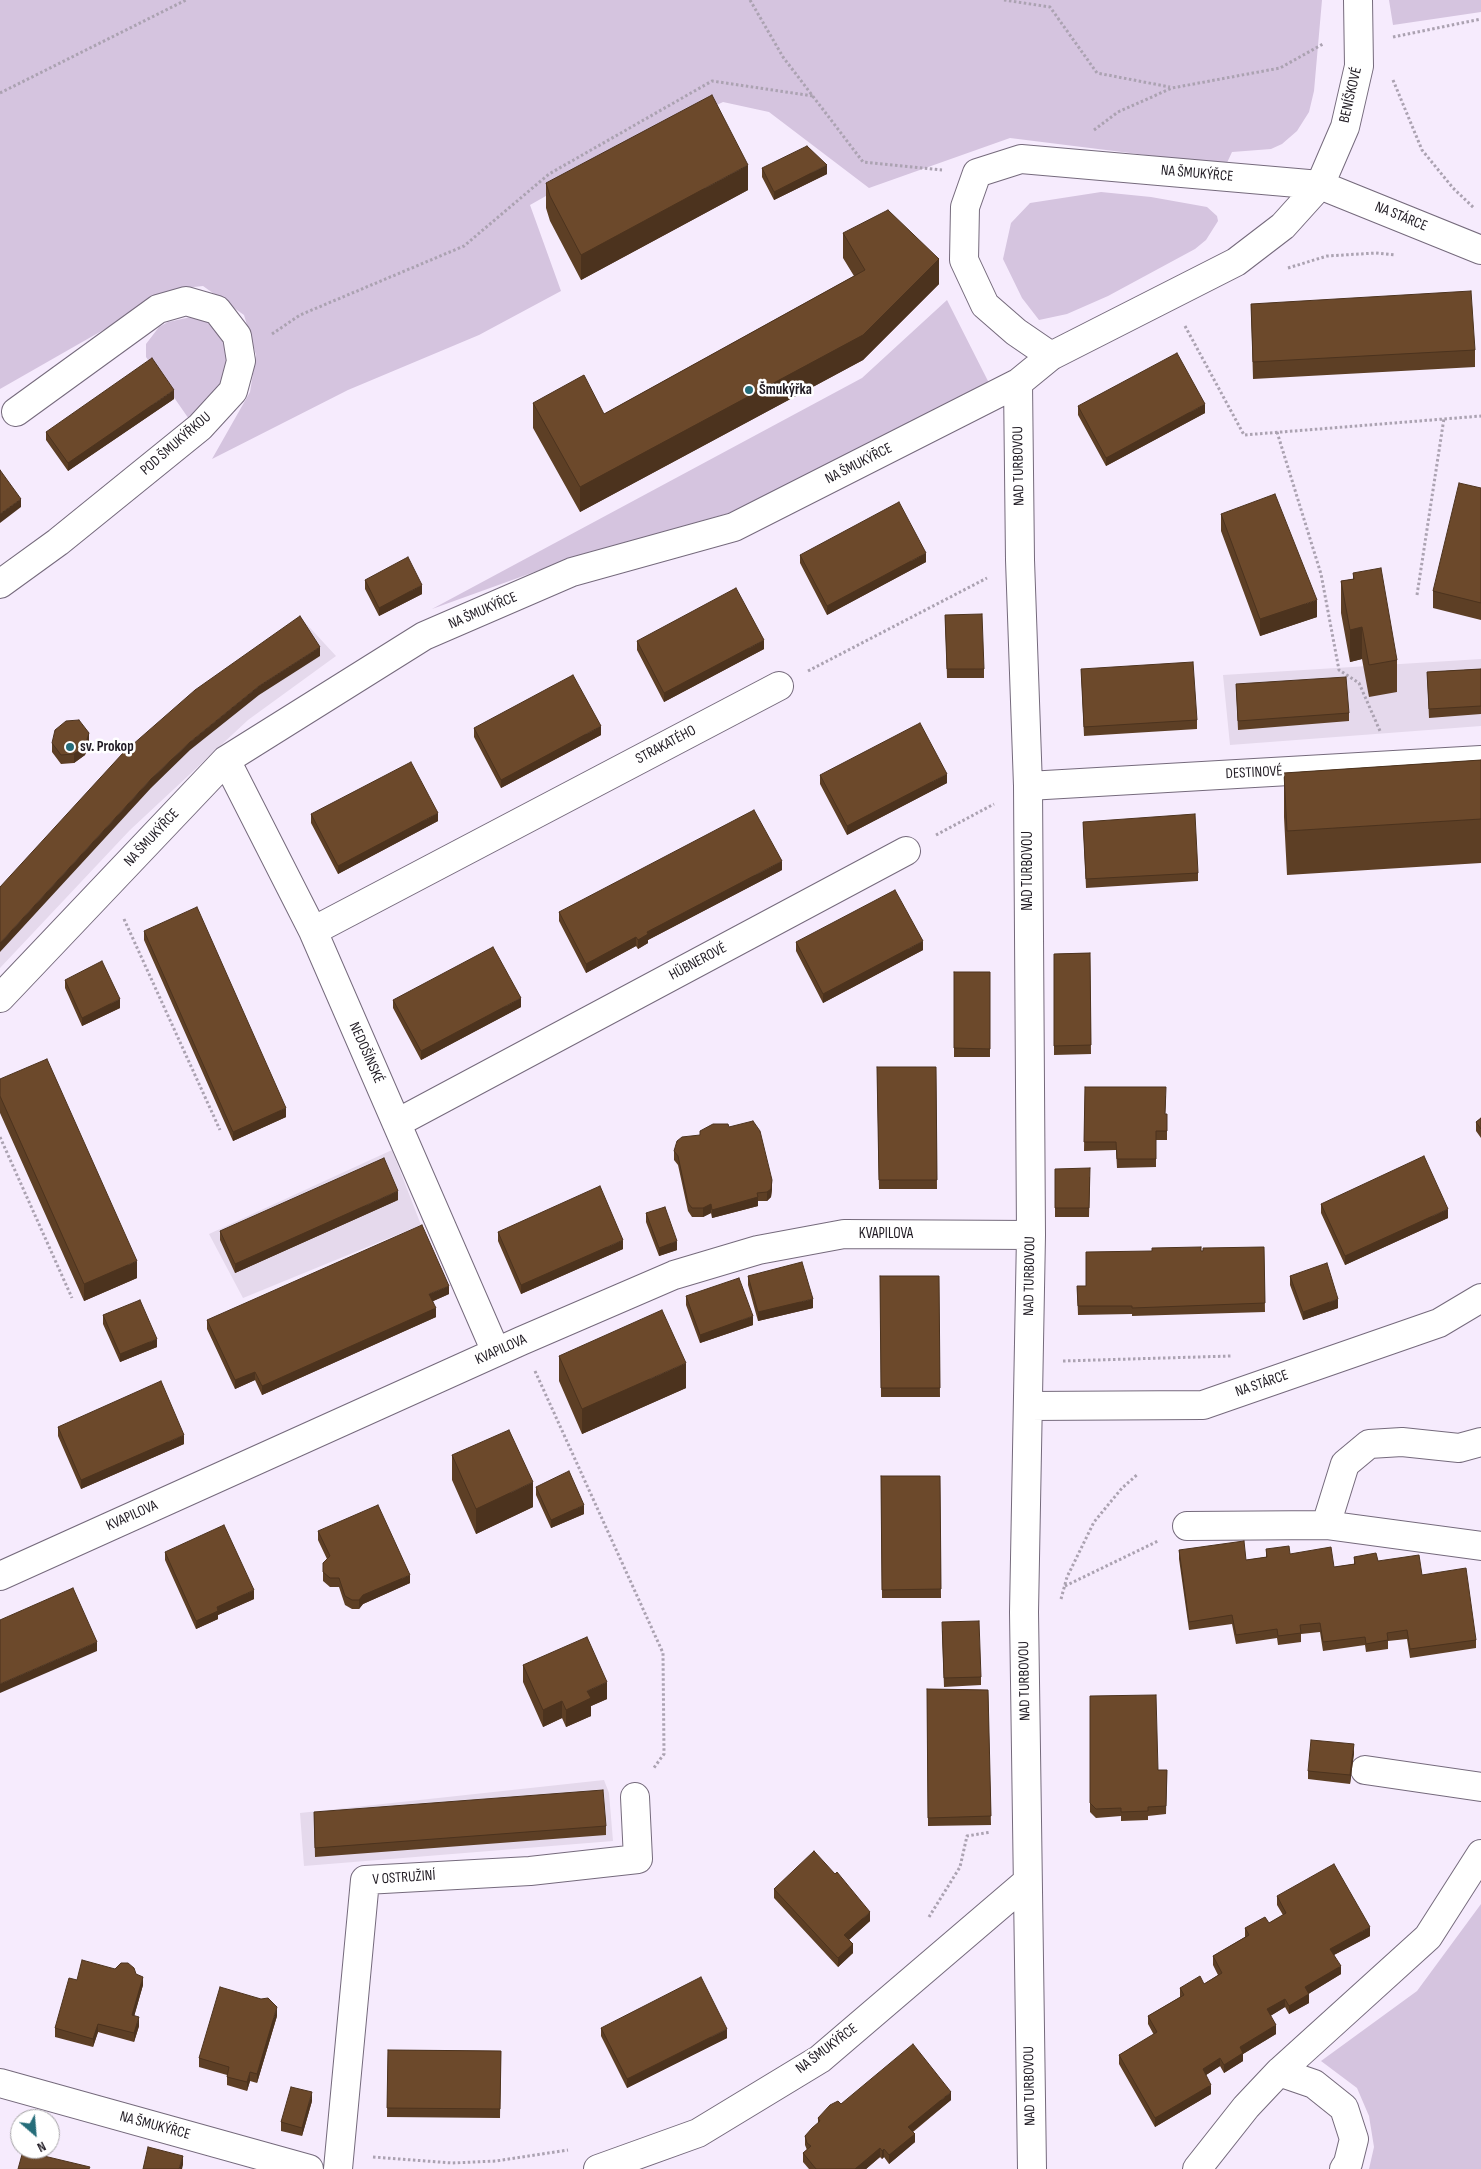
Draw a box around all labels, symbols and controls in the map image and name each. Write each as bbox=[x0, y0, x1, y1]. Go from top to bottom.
street label: BENÍŠKOVÉ bbox=[1336, 65, 1366, 125]
street label: NA ŠMUKÝŘCE bbox=[1160, 162, 1234, 186]
street label: NA STÁRCE bbox=[1372, 198, 1430, 236]
place label: Šmukýřka bbox=[759, 381, 812, 399]
marker: Šmukýřka bbox=[743, 384, 755, 396]
street label: POD ŠMUKÝŘKOU bbox=[137, 408, 215, 480]
street label: NAD TURBOVOU bbox=[1009, 426, 1029, 506]
street label: NA ŠMUKÝŘCE bbox=[823, 440, 895, 488]
street label: NA ŠMUKÝŘCE bbox=[446, 589, 520, 633]
street label: STRAKATÉHO bbox=[633, 722, 699, 768]
place label: sv. Prokop bbox=[80, 738, 134, 756]
marker: sv. Prokop bbox=[64, 741, 76, 753]
street label: DESTINOVÉ bbox=[1225, 763, 1283, 783]
street label: NA ŠMUKÝŘCE bbox=[121, 805, 183, 871]
street label: NAD TURBOVOU bbox=[1019, 831, 1037, 911]
street label: HÜBNEROVÉ bbox=[666, 939, 730, 985]
street label: NEDOŠÍNSKÉ bbox=[345, 1020, 387, 1086]
street label: KVAPILOVA bbox=[859, 1225, 913, 1243]
street label: NAD TURBOVOU bbox=[1020, 1236, 1040, 1316]
street label: KVAPILOVA bbox=[472, 1331, 530, 1369]
street label: NA STÁRCE bbox=[1233, 1367, 1291, 1401]
street label: KVAPILOVA bbox=[103, 1497, 161, 1535]
street label: NAD TURBOVOU bbox=[1015, 1641, 1035, 1721]
street label: V OSTRUŽINÍ bbox=[372, 1867, 436, 1889]
street label: NA ŠMUKÝŘCE bbox=[793, 2020, 861, 2078]
street label: NAD TURBOVOU bbox=[1020, 2046, 1040, 2126]
street label: NA ŠMUKÝŘCE bbox=[118, 2108, 192, 2144]
north arrow bbox=[10, 2109, 60, 2159]
text: N bbox=[34, 2138, 49, 2156]

